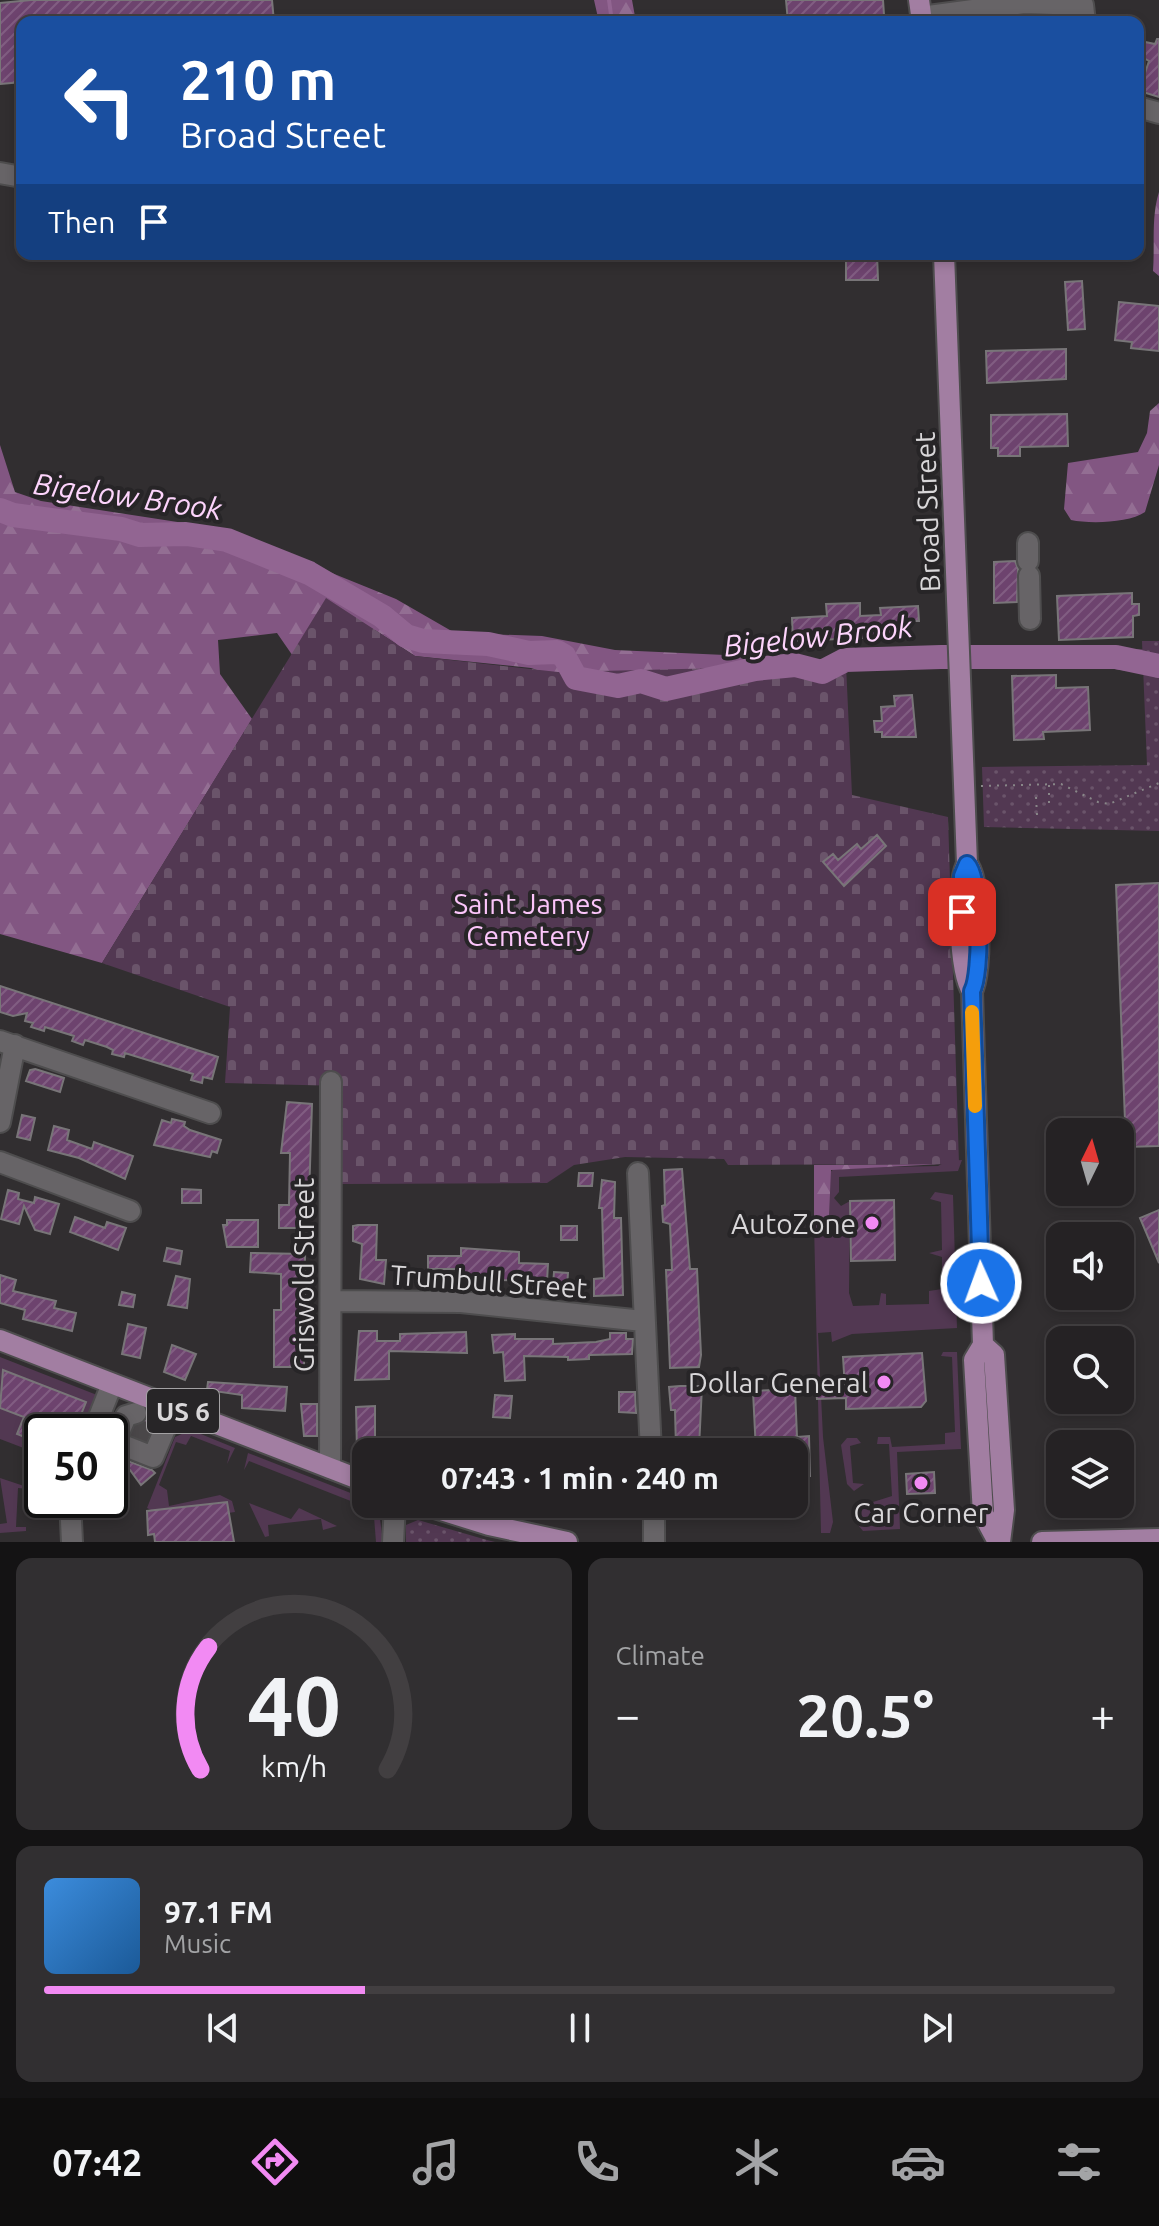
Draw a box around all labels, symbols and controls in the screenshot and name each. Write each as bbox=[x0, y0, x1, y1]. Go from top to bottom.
icon: left bbox=[48, 48, 152, 152]
text: 210 m bbox=[180, 48, 336, 111]
text: Broad Street bbox=[180, 114, 386, 155]
icon: arrive bbox=[132, 200, 176, 244]
text: Then bbox=[48, 205, 116, 239]
street label: Broad Street bbox=[909, 431, 945, 593]
water label: Bigelow Brook bbox=[32, 466, 225, 526]
water label: Bigelow Brook bbox=[722, 609, 915, 663]
pin bbox=[928, 878, 996, 946]
park label: Saint James Cemetery bbox=[453, 888, 603, 951]
icon: arrive bbox=[940, 890, 984, 934]
north arrow bbox=[1046, 1118, 1134, 1206]
map controls bbox=[1046, 1118, 1134, 1518]
street label: Griswold Street bbox=[288, 1178, 319, 1372]
place label: AutoZone bbox=[731, 1208, 856, 1239]
marker: AutoZone bbox=[863, 1214, 881, 1232]
button: sound bbox=[1046, 1222, 1134, 1310]
position arrow bbox=[939, 1241, 1023, 1325]
street label: Trumbull Street bbox=[390, 1259, 588, 1303]
button: search bbox=[1046, 1326, 1134, 1414]
place label: Dollar General bbox=[688, 1367, 868, 1398]
marker: Dollar General bbox=[875, 1373, 893, 1391]
road number: US 6 bbox=[147, 1389, 219, 1433]
speed limit sign: 50 bbox=[24, 1414, 128, 1518]
button: layers bbox=[1046, 1430, 1134, 1518]
text: 07:43 · 1 min · 240 m bbox=[441, 1461, 719, 1495]
marker: Car Corner bbox=[912, 1474, 930, 1492]
place label: Car Corner bbox=[854, 1497, 989, 1528]
text: Climate bbox=[616, 1641, 705, 1670]
text: 40 bbox=[247, 1658, 341, 1752]
text: 20.5° bbox=[797, 1681, 934, 1748]
text: − bbox=[616, 1690, 640, 1739]
text: + bbox=[1090, 1690, 1115, 1739]
text: km/h bbox=[261, 1750, 327, 1782]
text: 97.1 FM bbox=[164, 1895, 273, 1929]
text: Music bbox=[164, 1929, 231, 1958]
icon: previous bbox=[201, 2006, 245, 2050]
icon: pause bbox=[558, 2006, 602, 2050]
icon: next bbox=[915, 2006, 959, 2050]
icon: directions bbox=[247, 2134, 303, 2190]
icon: music bbox=[408, 2134, 464, 2190]
icon: phone bbox=[569, 2134, 625, 2190]
icon: climate bbox=[729, 2134, 785, 2190]
icon: car bbox=[890, 2134, 946, 2190]
icon: filters bbox=[1051, 2134, 1107, 2190]
text: 07:42 bbox=[52, 2142, 142, 2183]

